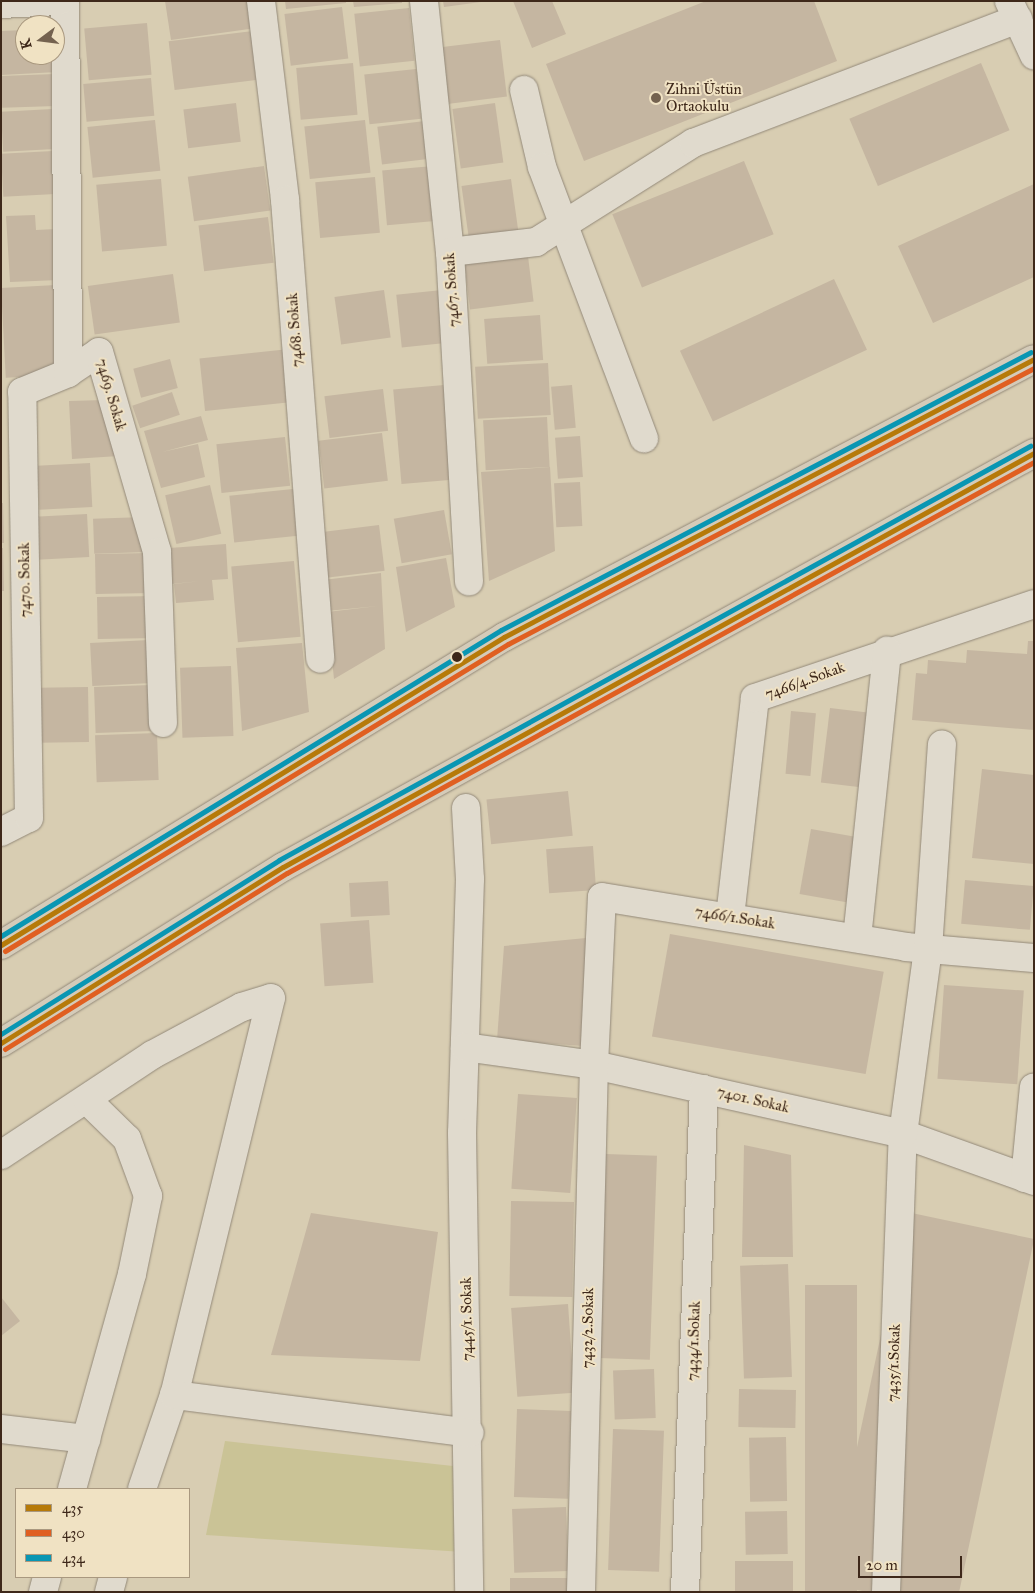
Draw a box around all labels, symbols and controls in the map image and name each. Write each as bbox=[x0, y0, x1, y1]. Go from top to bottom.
north arrow bbox=[15, 15, 65, 65]
text: K bbox=[16, 37, 35, 51]
place label: Zihni Üstün Ortaokulu bbox=[666, 80, 742, 115]
marker: Zihni Üstün Ortaokulu bbox=[650, 92, 662, 104]
street label: 7467. Sokak bbox=[440, 252, 464, 328]
street label: 7468. Sokak bbox=[283, 292, 307, 368]
street label: 7469. Sokak bbox=[92, 357, 130, 433]
street label: 7470. Sokak bbox=[15, 542, 35, 618]
unlabelled marker bbox=[452, 652, 462, 662]
street label: 7466/4.Sokak bbox=[763, 658, 847, 704]
street label: 7466/1.Sokak bbox=[694, 903, 776, 933]
street label: 7401. Sokak bbox=[715, 1083, 791, 1117]
street label: 7445/1. Sokak bbox=[457, 1277, 477, 1361]
street label: 7432/2.Sokak bbox=[578, 1287, 598, 1369]
street label: 7434/1.Sokak bbox=[684, 1301, 704, 1381]
street label: 7435/1.Sokak bbox=[884, 1324, 904, 1402]
legend bbox=[15, 1488, 190, 1578]
text: 435 bbox=[62, 1499, 83, 1517]
text: 430 bbox=[62, 1524, 85, 1542]
scale bar bbox=[860, 1546, 964, 1578]
text: 434 bbox=[62, 1549, 85, 1567]
text: 20 m bbox=[866, 1556, 898, 1574]

